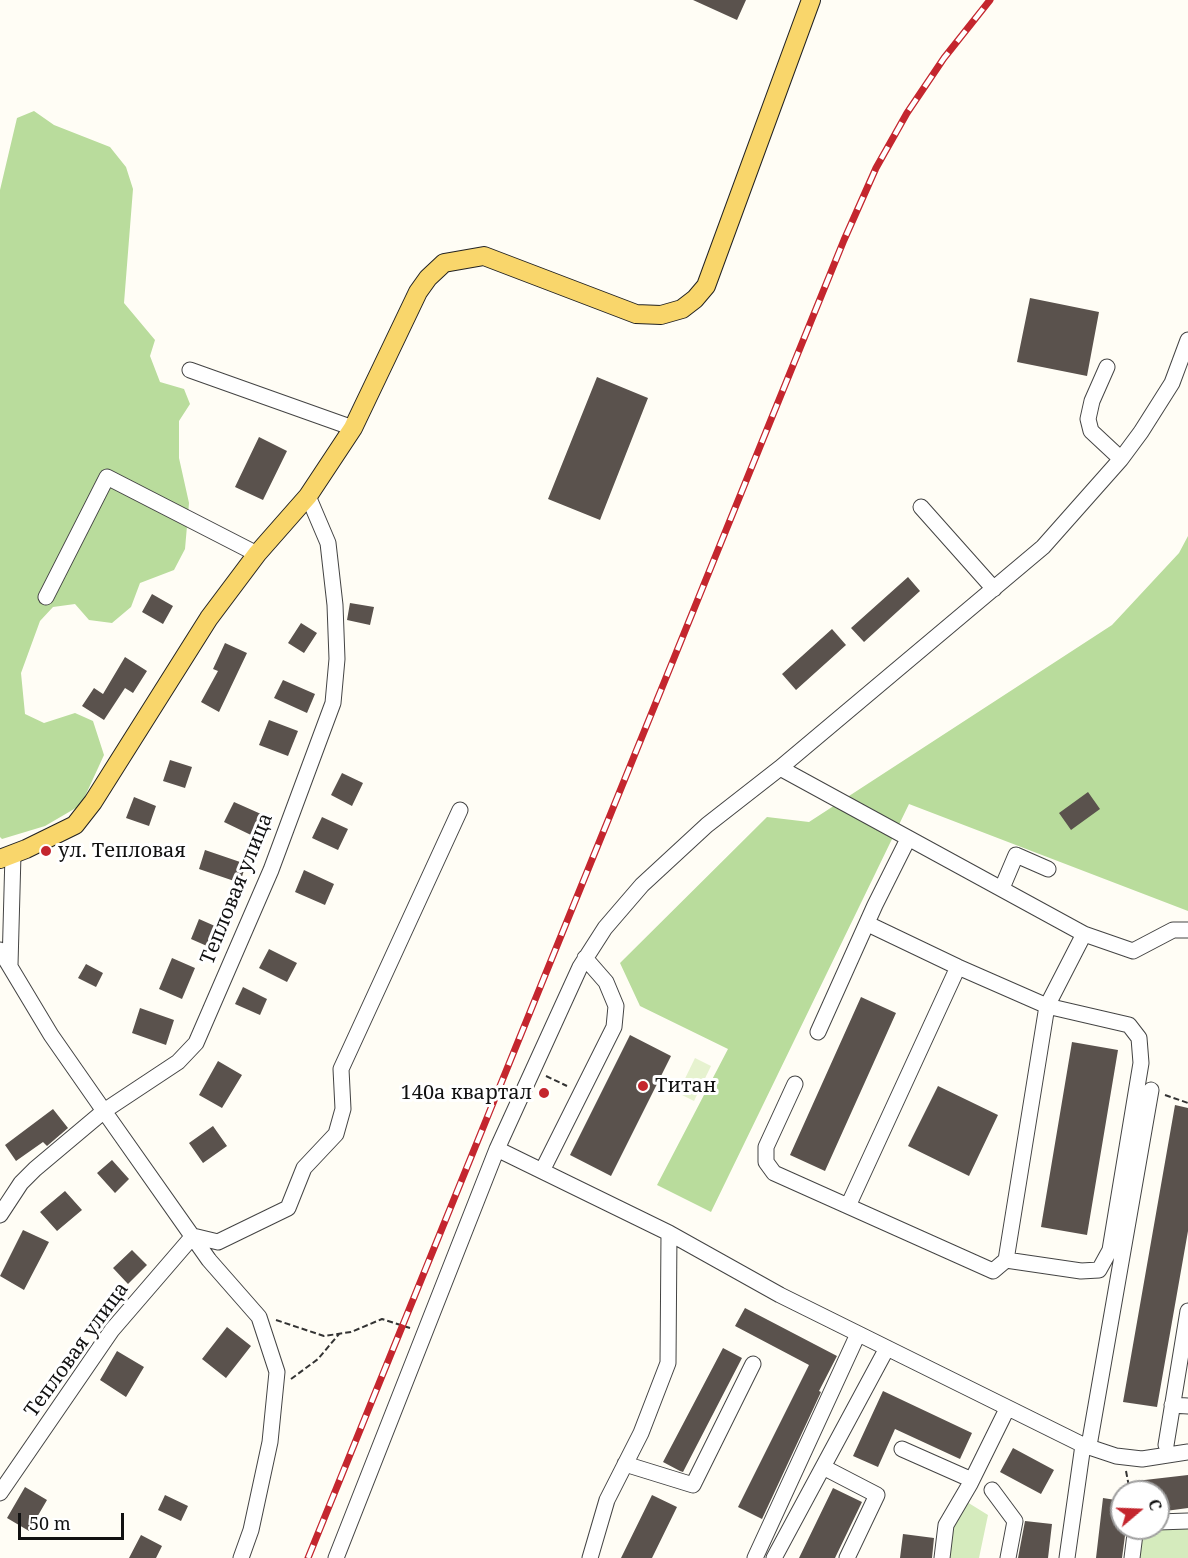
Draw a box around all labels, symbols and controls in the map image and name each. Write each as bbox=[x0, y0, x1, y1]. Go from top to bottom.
street label: Тепловая улица bbox=[196, 810, 278, 968]
place label: ул. Тепловая bbox=[58, 839, 186, 863]
marker: ул. Тепловая bbox=[39, 844, 53, 858]
place label: Титан bbox=[655, 1074, 716, 1098]
marker: Титан bbox=[636, 1079, 650, 1093]
place label: 140а квартал bbox=[401, 1081, 532, 1105]
marker: 140а квартал bbox=[537, 1086, 551, 1100]
street label: Тепловая улица bbox=[20, 1278, 134, 1422]
north arrow bbox=[1110, 1480, 1170, 1540]
text: С bbox=[1143, 1496, 1167, 1513]
scale bar bbox=[21, 1501, 128, 1539]
text: 50 m bbox=[29, 1511, 71, 1535]

